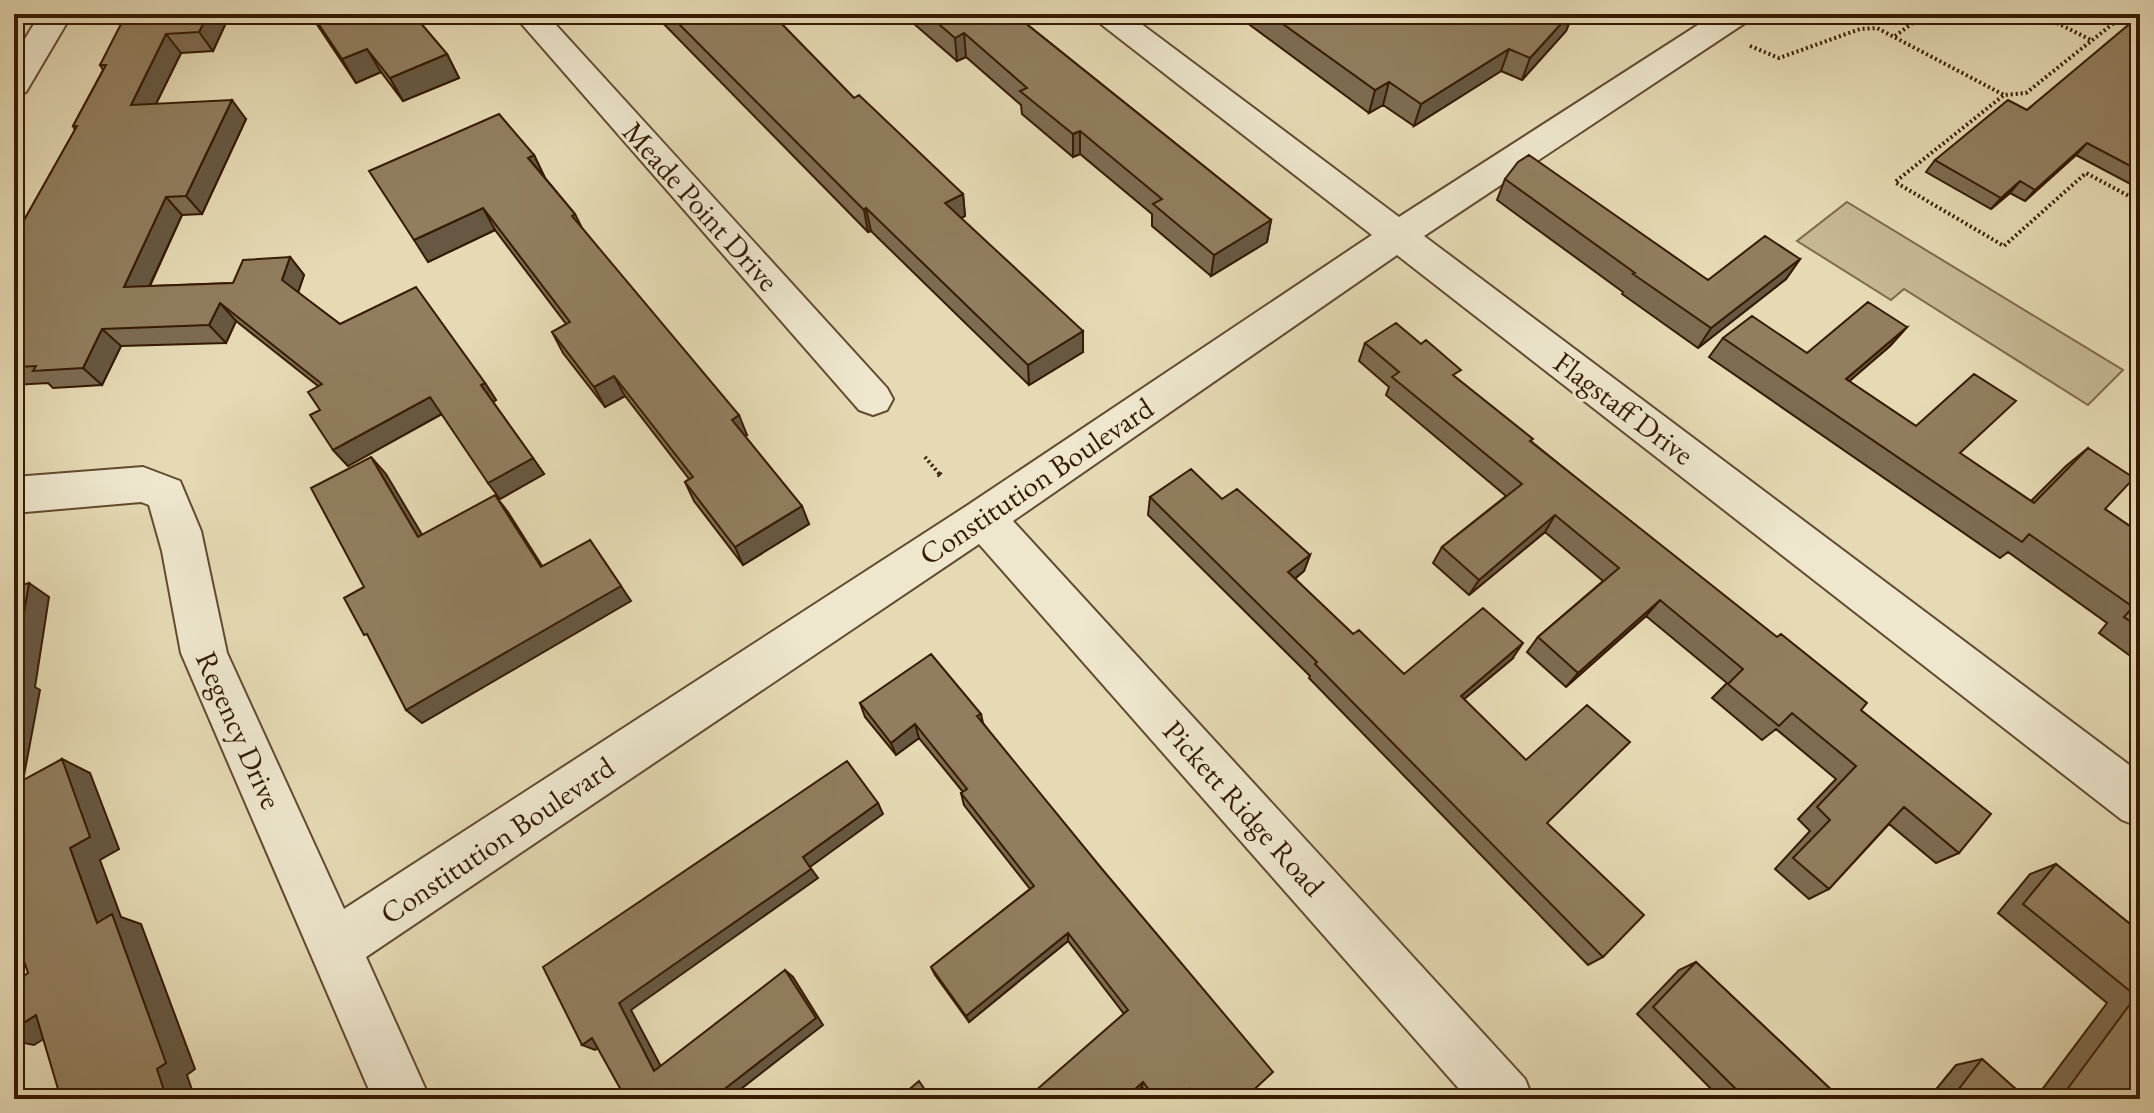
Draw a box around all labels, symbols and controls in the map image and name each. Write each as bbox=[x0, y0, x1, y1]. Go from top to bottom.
street label: Meade Point Drive bbox=[614, 113, 788, 299]
street label: Flagstaff Drive bbox=[1546, 342, 1702, 474]
street label: Constitution Boulevard bbox=[911, 388, 1161, 574]
street label: Regency Drive bbox=[187, 645, 291, 815]
street label: Pickett Ridge Road bbox=[1154, 712, 1334, 905]
street label: Constitution Boulevard bbox=[372, 747, 622, 933]

